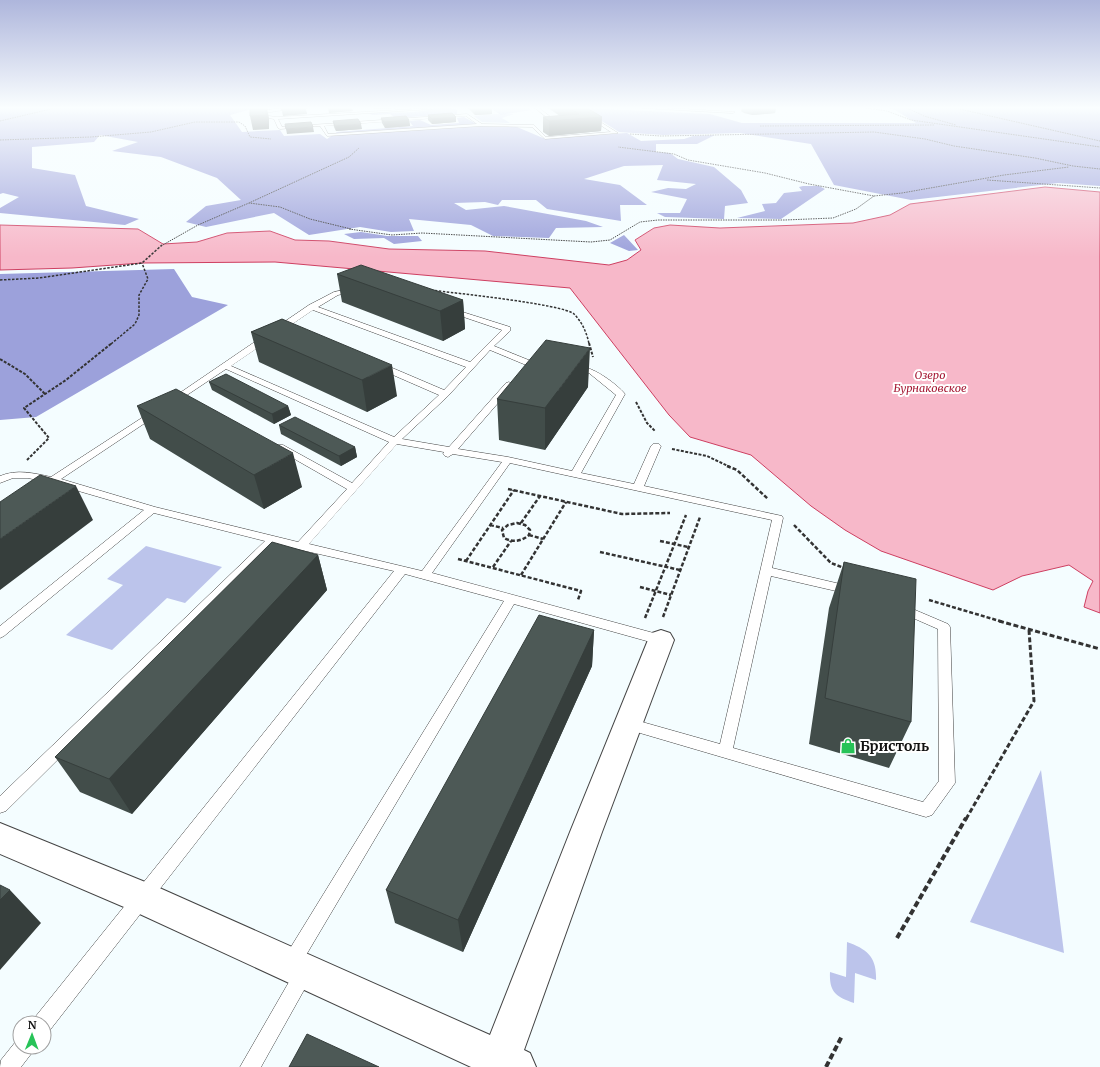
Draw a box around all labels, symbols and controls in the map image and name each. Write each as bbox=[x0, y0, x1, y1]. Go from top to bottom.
water label: Озеро Бурнаковское bbox=[893, 368, 967, 395]
shop icon: Бристоль bbox=[839, 737, 857, 755]
place label: Бристоль bbox=[860, 737, 929, 755]
north arrow bbox=[12, 1015, 52, 1055]
text: N bbox=[28, 1018, 37, 1032]

